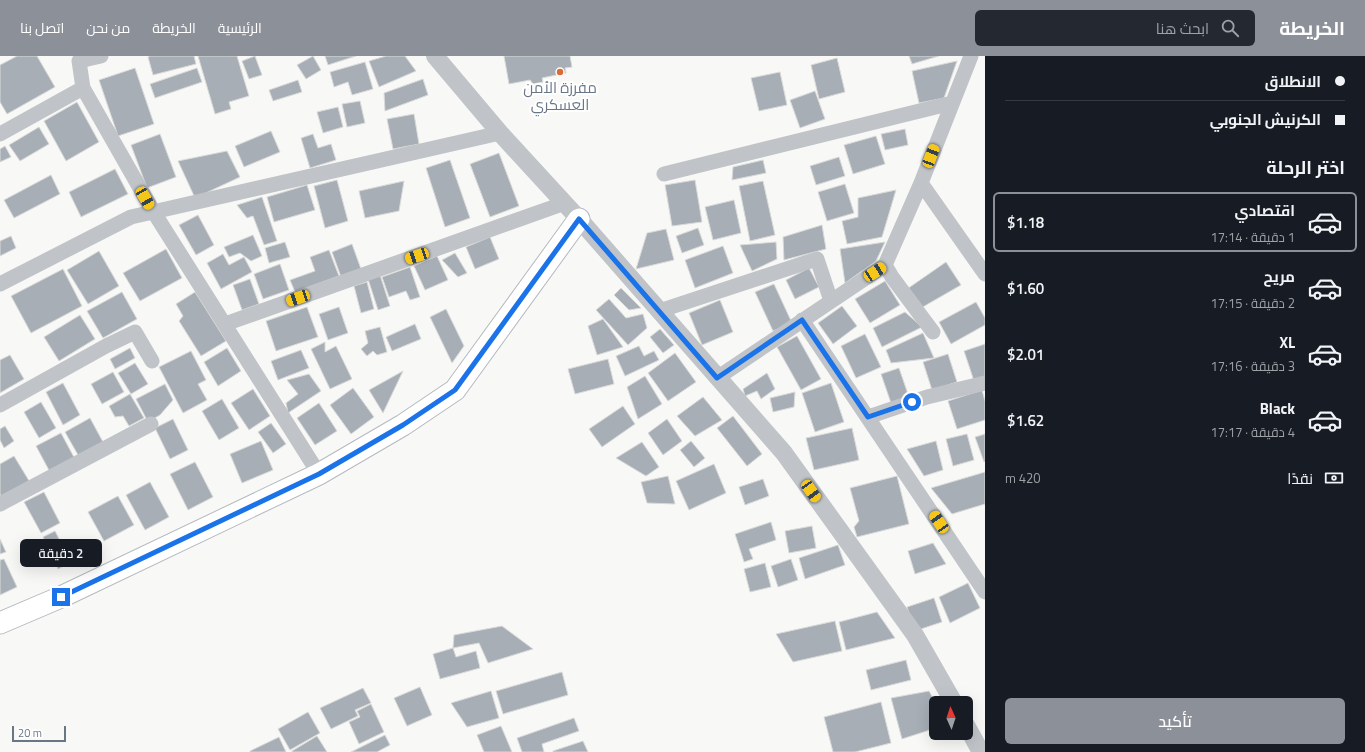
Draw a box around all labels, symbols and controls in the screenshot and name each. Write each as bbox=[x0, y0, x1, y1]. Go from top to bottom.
search box bbox=[975, 10, 1255, 46]
text: الخريطة bbox=[1279, 13, 1345, 42]
text: اتصل بنا bbox=[20, 17, 64, 38]
text: من نحن bbox=[86, 17, 130, 38]
text: الخريطة bbox=[152, 17, 196, 38]
text: الرئيسية bbox=[218, 17, 262, 38]
text: ابحث هنا bbox=[1156, 17, 1209, 40]
icon: search bbox=[1219, 17, 1241, 39]
marker: مفرزة الأمن العسكري bbox=[555, 67, 565, 77]
text: الانطلاق bbox=[1265, 70, 1321, 93]
place label: مفرزة الأمن العسكري bbox=[523, 76, 597, 117]
text: الكرنيش الجنوبي bbox=[1210, 108, 1321, 131]
car bbox=[921, 143, 941, 169]
text: اختر الرحلة bbox=[1266, 154, 1345, 181]
car bbox=[134, 185, 156, 211]
text: اقتصادي bbox=[1235, 199, 1295, 222]
icon: car bbox=[1307, 204, 1343, 240]
text: $1.18 bbox=[1007, 211, 1044, 234]
text: 1 دقيقة · 17:14 bbox=[1211, 227, 1295, 247]
car bbox=[404, 246, 430, 266]
car bbox=[862, 260, 888, 284]
text: مريح bbox=[1263, 265, 1295, 288]
icon: car bbox=[1307, 270, 1343, 306]
text: $1.60 bbox=[1007, 277, 1044, 300]
car bbox=[285, 288, 311, 308]
text: 2 دقيقة · 17:15 bbox=[1211, 293, 1295, 313]
text: XL bbox=[1279, 331, 1295, 354]
icon: car bbox=[1307, 336, 1343, 372]
text: $2.01 bbox=[1007, 343, 1044, 366]
text: 3 دقيقة · 17:16 bbox=[1211, 356, 1295, 376]
route start bbox=[903, 393, 921, 411]
text: Black bbox=[1260, 397, 1295, 420]
icon: car bbox=[1307, 402, 1343, 438]
text: $1.62 bbox=[1007, 409, 1044, 432]
text: 4 دقيقة · 17:17 bbox=[1211, 422, 1295, 442]
text: نقدًا bbox=[1287, 467, 1313, 490]
icon: cash bbox=[1323, 467, 1345, 489]
text: 420 m bbox=[1005, 468, 1041, 488]
car bbox=[799, 478, 823, 504]
car bbox=[927, 509, 951, 535]
callout: 2 دقيقة bbox=[20, 539, 102, 567]
text: 2 دقيقة bbox=[39, 543, 83, 563]
route end bbox=[52, 588, 70, 606]
north arrow bbox=[929, 696, 973, 740]
map controls bbox=[929, 696, 973, 740]
button: تأكيد bbox=[1005, 698, 1345, 744]
scale bar bbox=[12, 724, 66, 743]
text: 20 m bbox=[18, 725, 42, 741]

